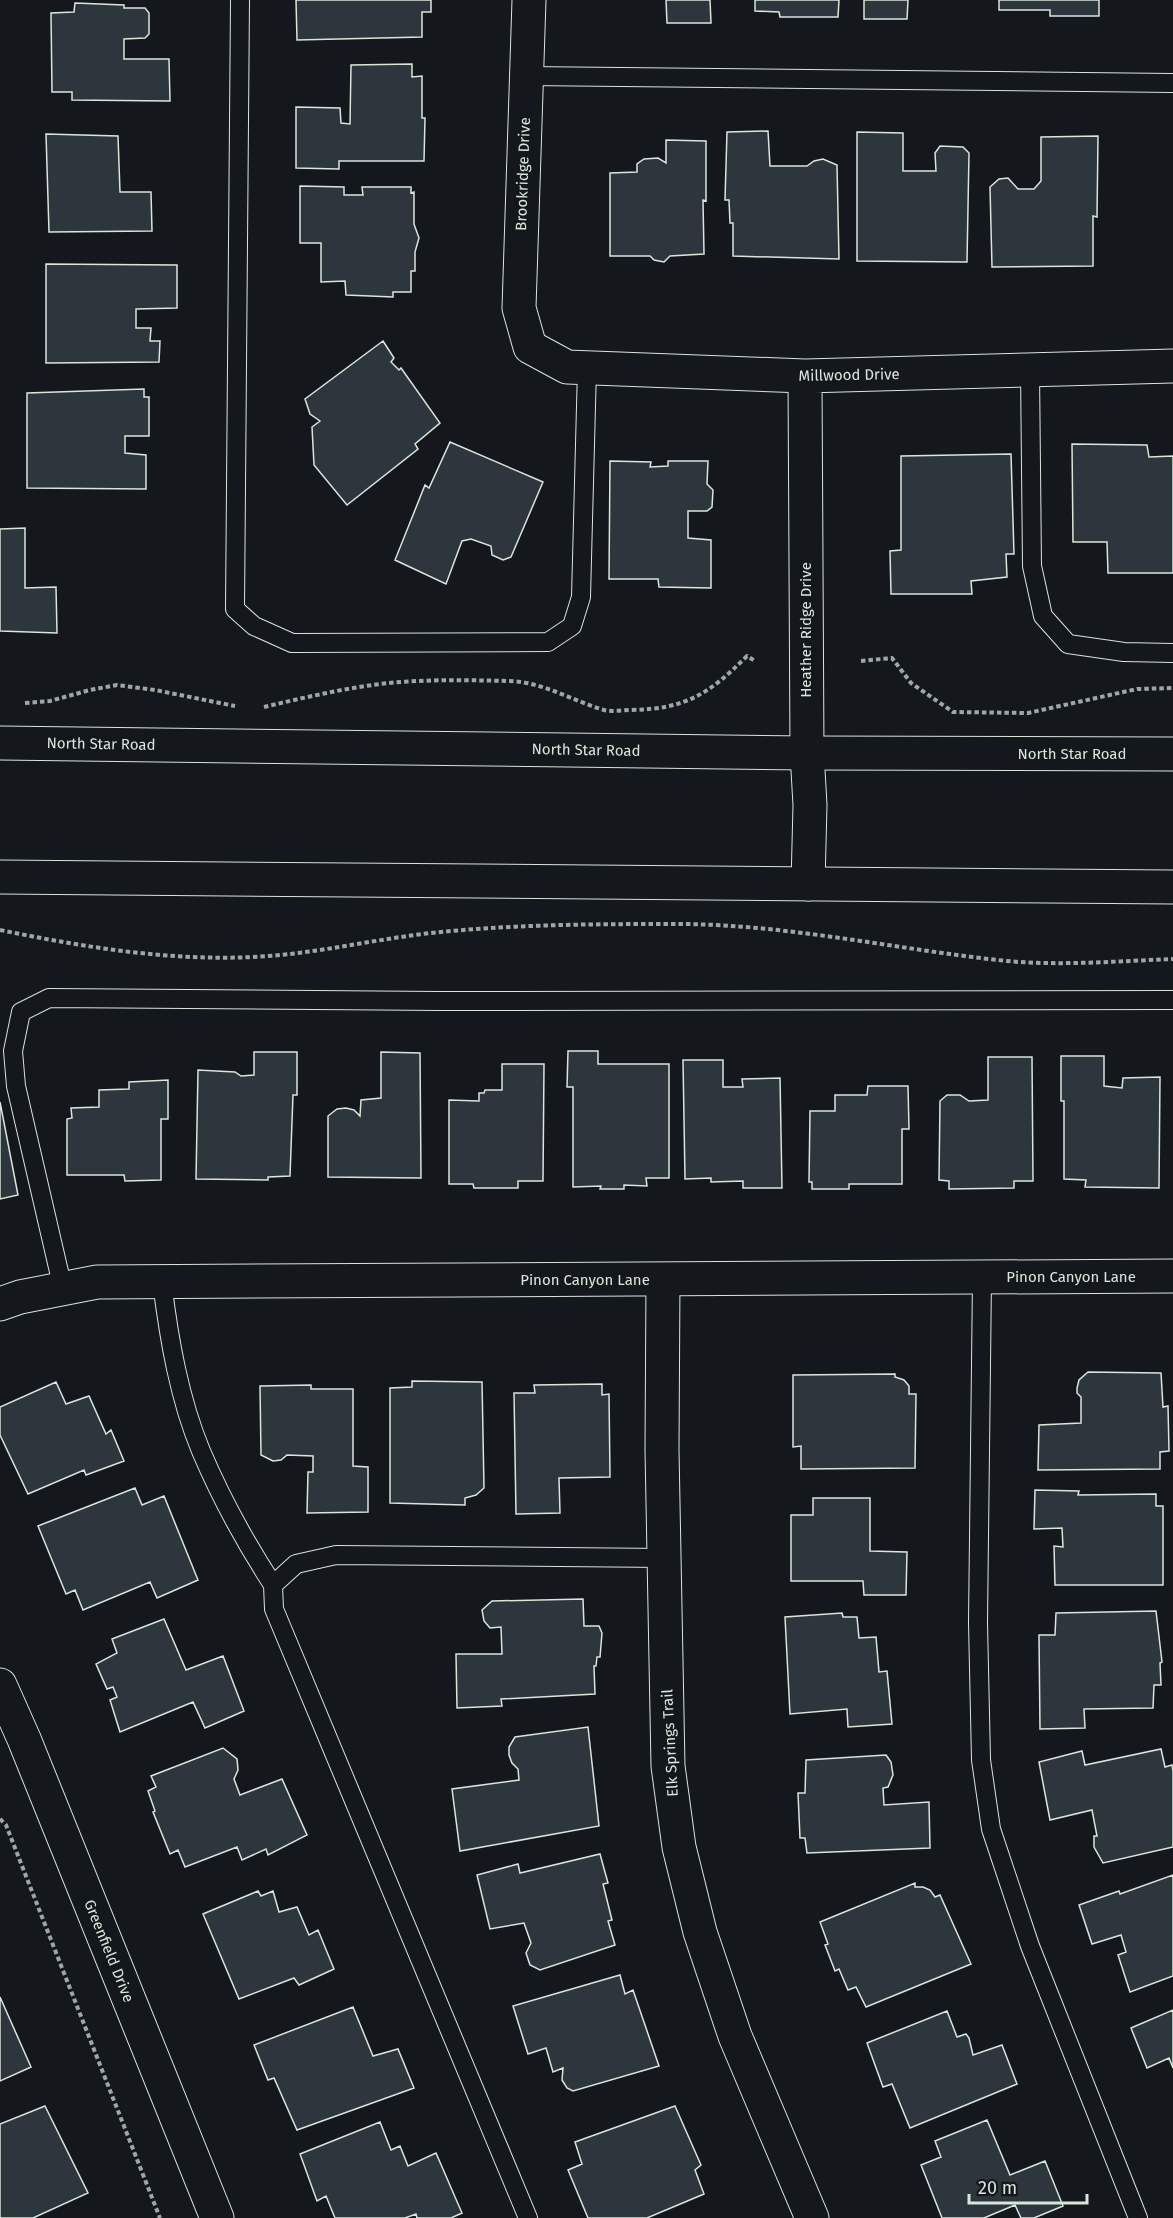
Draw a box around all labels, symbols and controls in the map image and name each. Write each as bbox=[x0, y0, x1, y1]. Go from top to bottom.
street label: Brookridge Drive bbox=[512, 117, 534, 231]
street label: Millwood Drive bbox=[798, 365, 900, 385]
street label: Heather Ridge Drive bbox=[797, 562, 815, 698]
street label: North Star Road bbox=[46, 734, 156, 754]
street label: North Star Road bbox=[531, 740, 641, 760]
street label: North Star Road bbox=[1018, 745, 1126, 763]
street label: Pinon Canyon Lane bbox=[1006, 1268, 1136, 1286]
street label: Pinon Canyon Lane bbox=[520, 1271, 650, 1289]
street label: Elk Springs Trail bbox=[658, 1688, 682, 1797]
street label: Greenfield Drive bbox=[80, 1897, 138, 2005]
scale bar bbox=[969, 2167, 1088, 2205]
text: 20 m bbox=[978, 2177, 1017, 2199]

